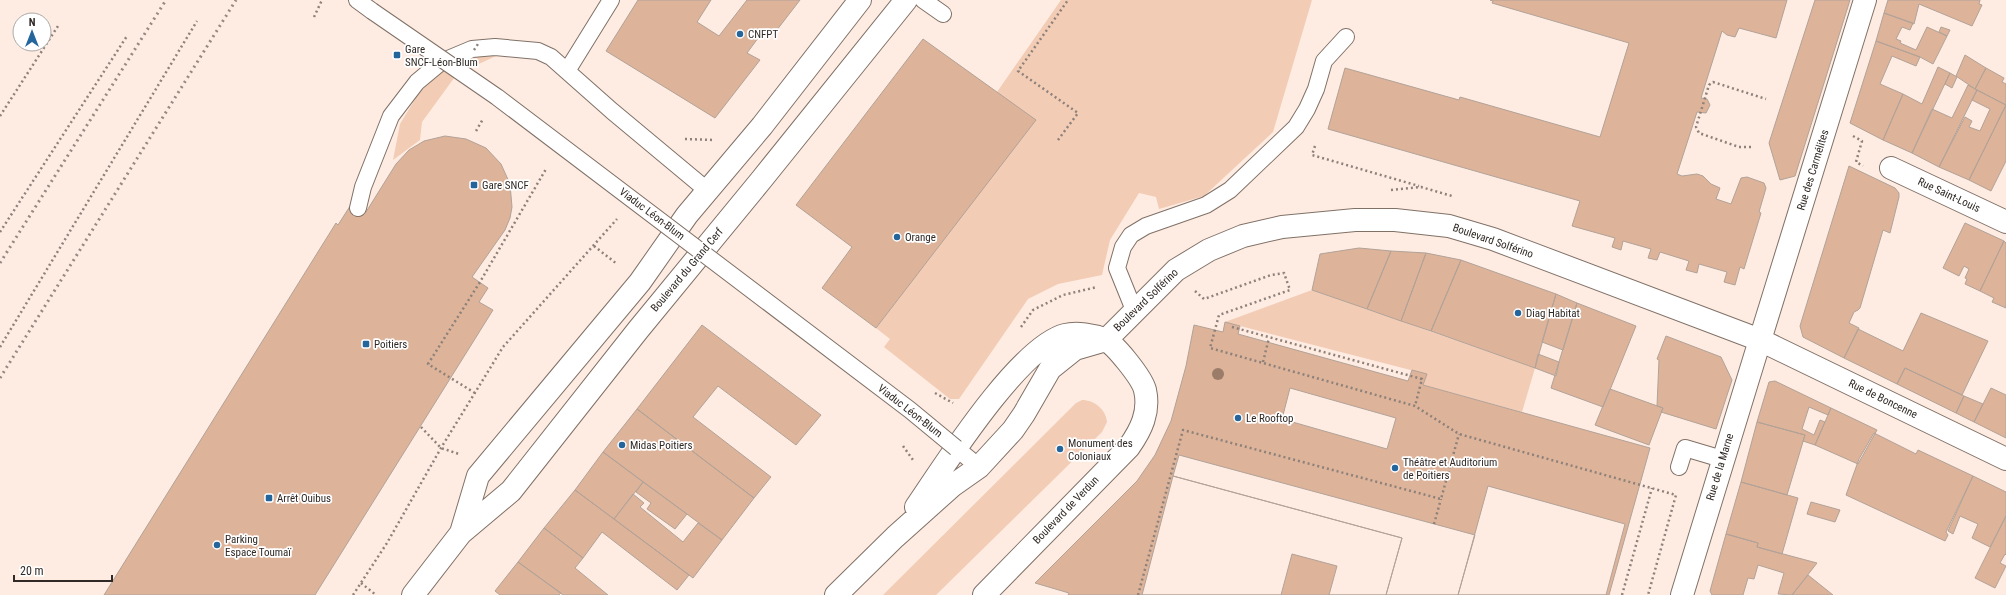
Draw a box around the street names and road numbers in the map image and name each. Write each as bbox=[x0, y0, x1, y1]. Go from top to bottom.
street label: Rue des Carmélites bbox=[1795, 128, 1831, 212]
street label: Rue Saint-Louis bbox=[1916, 175, 1982, 215]
street label: Viaduc Léon-Blum bbox=[617, 185, 687, 243]
street label: Boulevard Solférino bbox=[1451, 221, 1536, 261]
street label: Boulevard du Grand Cerf bbox=[648, 225, 726, 315]
street label: Boulevard Solférino bbox=[1111, 266, 1181, 334]
street label: Rue de Boncenne bbox=[1846, 377, 1920, 421]
street label: Viaduc Léon-Blum bbox=[875, 382, 945, 440]
street label: Rue de la Marne bbox=[1704, 432, 1736, 502]
street label: Boulevard de Verdun bbox=[1030, 473, 1102, 547]

